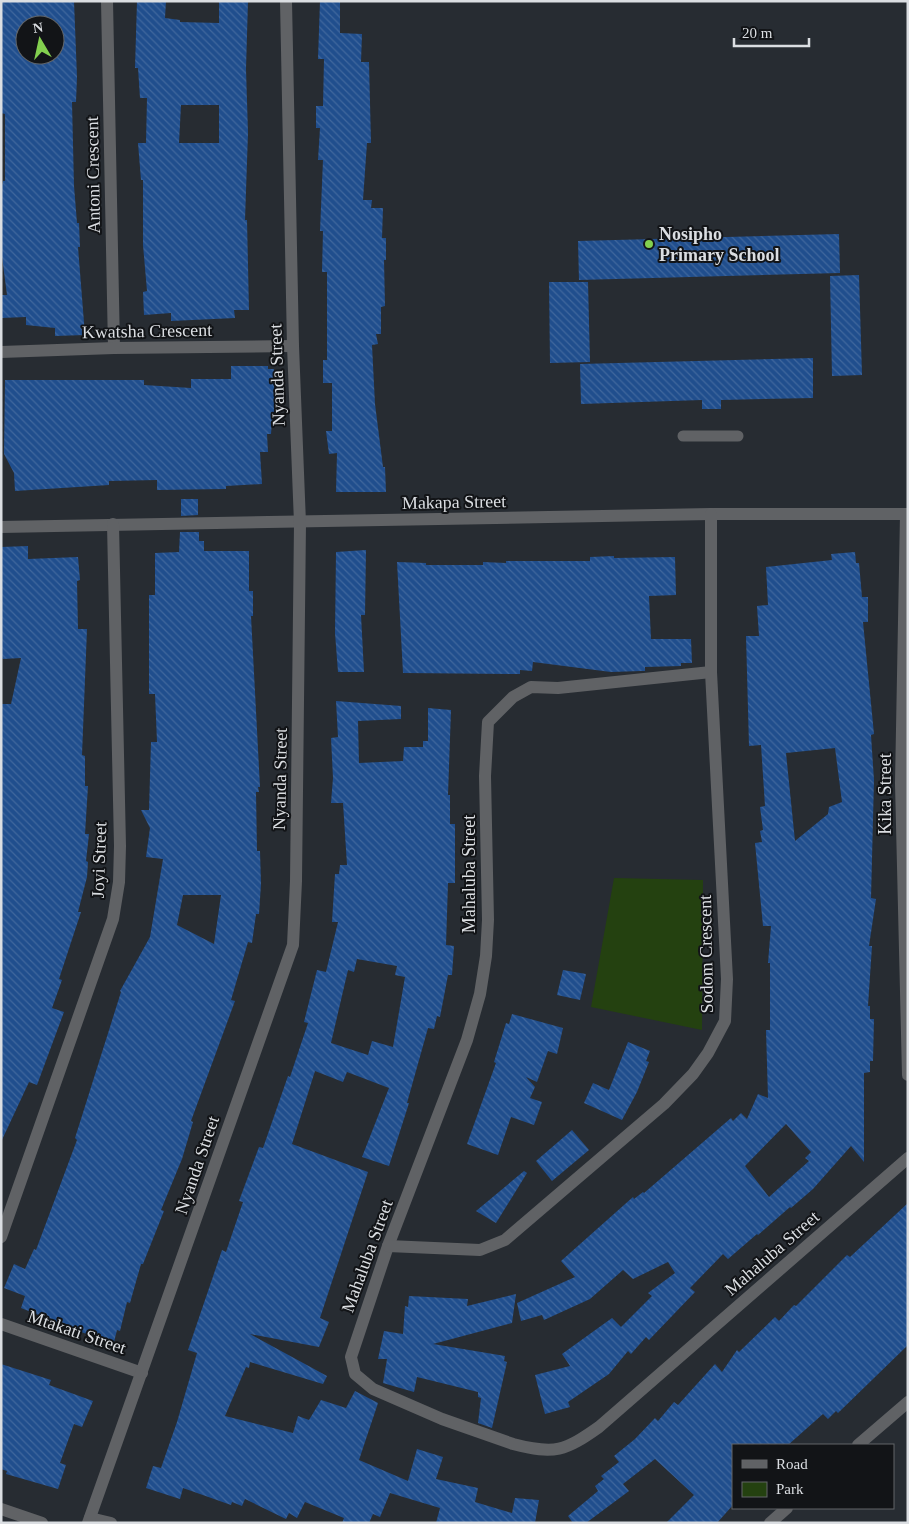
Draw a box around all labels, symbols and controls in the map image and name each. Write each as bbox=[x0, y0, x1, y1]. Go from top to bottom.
north arrow bbox=[15, 15, 65, 65]
scale bar bbox=[734, 15, 809, 47]
text: N bbox=[32, 19, 44, 36]
text: 20 m bbox=[742, 25, 773, 41]
street label: Antoni Crescent bbox=[82, 116, 104, 234]
place label: Nosipho Primary School bbox=[659, 224, 779, 265]
marker: Nosipho Primary School bbox=[643, 238, 655, 250]
street label: Kwatsha Crescent bbox=[82, 320, 212, 342]
street label: Nyanda Street bbox=[265, 323, 289, 427]
street label: Makapa Street bbox=[402, 491, 506, 513]
street label: Nyanda Street bbox=[269, 728, 291, 830]
street label: Kika Street bbox=[875, 753, 895, 835]
street label: Mahaluba Street bbox=[459, 815, 479, 933]
street label: Joyi Street bbox=[88, 821, 110, 899]
street label: Sodom Crescent bbox=[695, 895, 717, 1013]
street label: Nyanda Street bbox=[171, 1113, 223, 1217]
street label: Mahaluba Street bbox=[337, 1197, 397, 1315]
street label: Mahaluba Street bbox=[721, 1207, 823, 1299]
street label: Mtakati Street bbox=[25, 1306, 129, 1358]
legend bbox=[732, 1444, 894, 1509]
text: Road bbox=[776, 1456, 808, 1472]
text: Park bbox=[776, 1481, 804, 1497]

